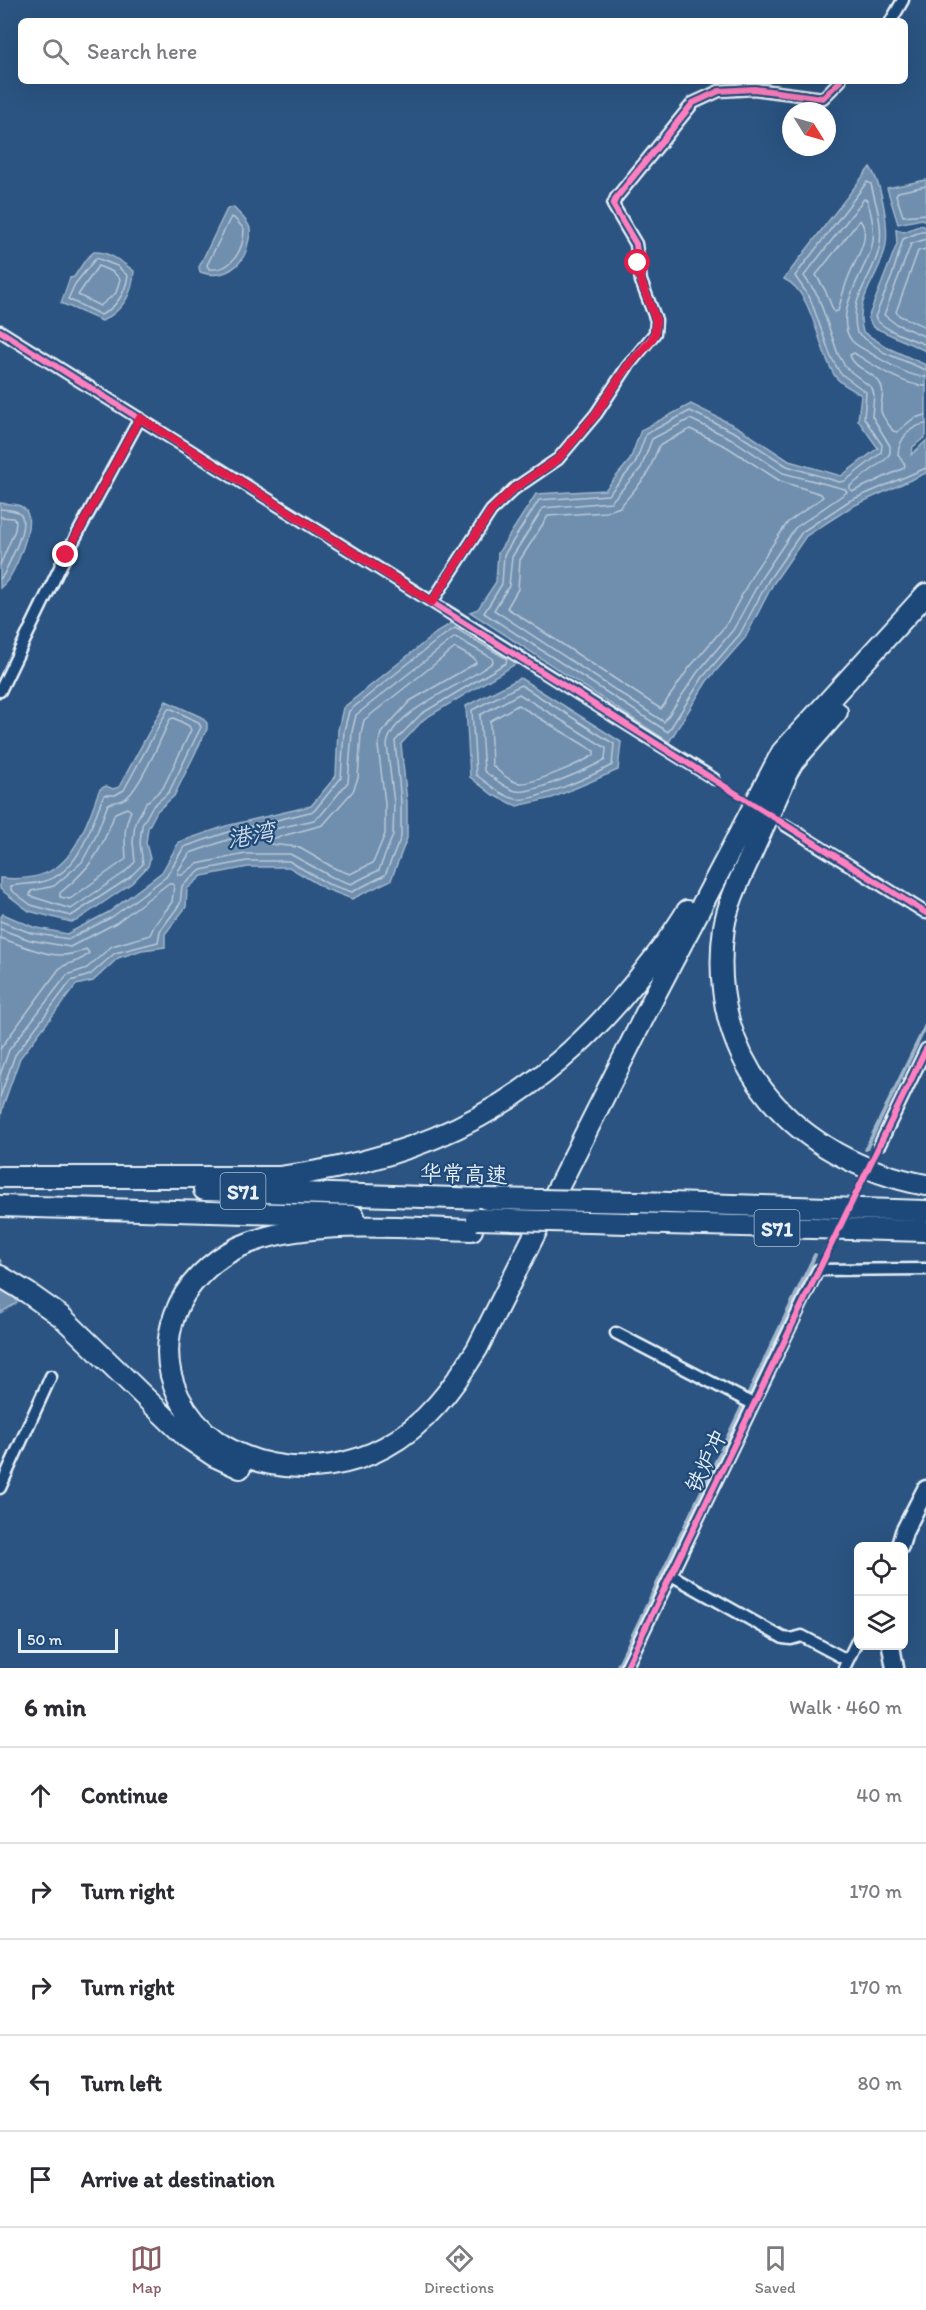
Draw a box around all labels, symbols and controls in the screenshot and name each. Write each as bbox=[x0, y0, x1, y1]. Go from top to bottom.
search box bbox=[18, 18, 908, 84]
icon: search bbox=[39, 35, 72, 68]
text: Search here bbox=[87, 38, 197, 65]
north arrow bbox=[782, 102, 836, 156]
route start bbox=[624, 249, 650, 275]
route end bbox=[52, 541, 78, 567]
water label: 港湾 bbox=[225, 816, 280, 853]
street label: 华常高速 bbox=[420, 1159, 508, 1189]
road number: S71 bbox=[220, 1173, 266, 1209]
road number: S71 bbox=[754, 1210, 800, 1246]
street label: 铁炉冲 bbox=[679, 1425, 733, 1497]
map controls bbox=[854, 1542, 908, 1650]
button: locate bbox=[854, 1542, 908, 1596]
button: layers bbox=[854, 1596, 908, 1650]
scale bar bbox=[18, 1626, 118, 1654]
text: 50 m bbox=[27, 1630, 62, 1649]
text: 6 min bbox=[24, 1691, 86, 1723]
text: Walk · 460 m bbox=[789, 1695, 902, 1719]
icon: ahead bbox=[24, 1779, 57, 1812]
text: Continue bbox=[81, 1782, 168, 1809]
text: 40 m bbox=[856, 1783, 902, 1807]
icon: right bbox=[24, 1875, 57, 1908]
text: Turn right bbox=[81, 1878, 175, 1905]
text: 170 m bbox=[849, 1879, 902, 1903]
icon: right bbox=[24, 1971, 57, 2004]
text: Turn right bbox=[81, 1974, 175, 2001]
text: 170 m bbox=[849, 1975, 902, 1999]
icon: left bbox=[24, 2067, 57, 2100]
text: Turn left bbox=[81, 2070, 162, 2097]
text: 80 m bbox=[857, 2071, 902, 2095]
icon: arrive bbox=[24, 2163, 57, 2196]
text: Arrive at destination bbox=[81, 2166, 275, 2193]
tab: Map bbox=[130, 2242, 163, 2297]
tab: Directions bbox=[424, 2242, 494, 2297]
tab: Saved bbox=[755, 2242, 796, 2297]

